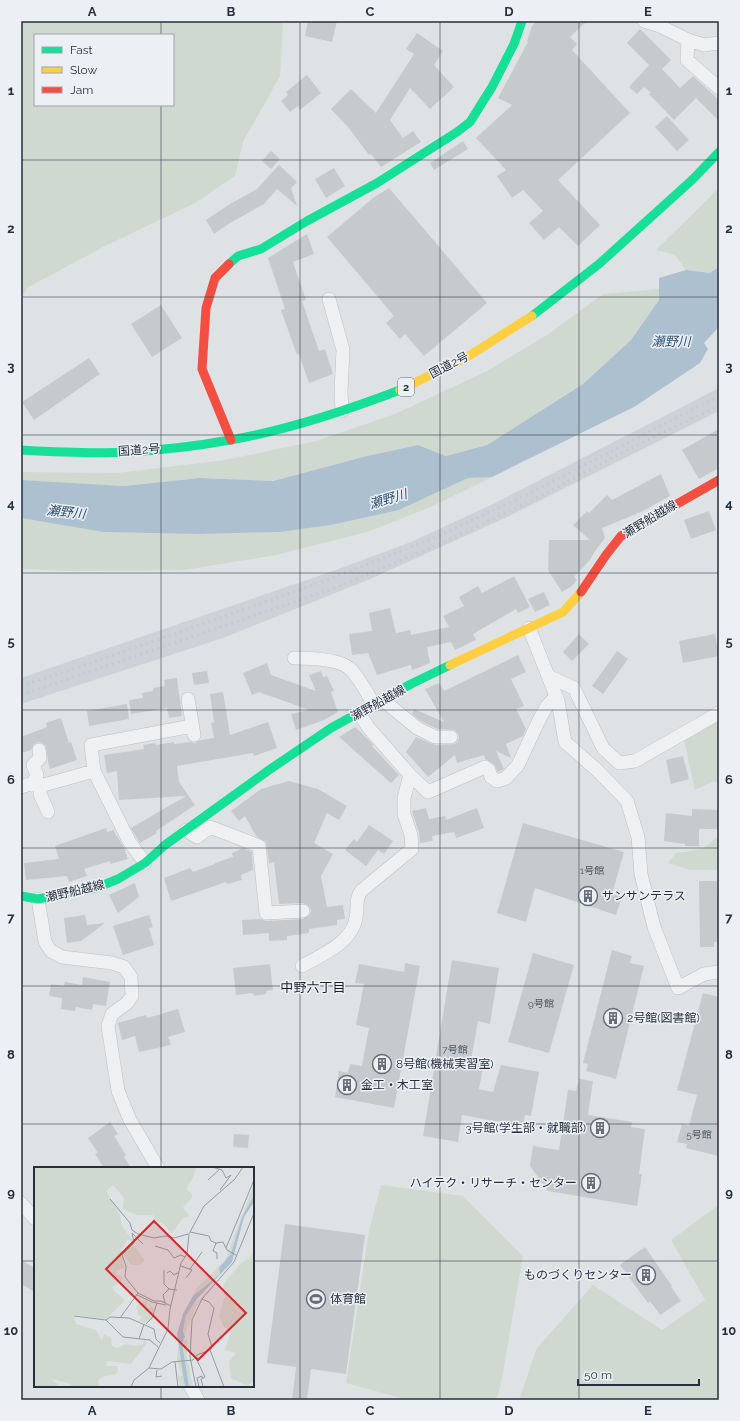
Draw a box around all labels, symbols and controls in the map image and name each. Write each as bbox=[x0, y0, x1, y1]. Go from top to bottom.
text: A bbox=[88, 4, 97, 19]
text: B bbox=[227, 4, 236, 19]
text: C bbox=[366, 4, 375, 19]
text: D bbox=[504, 4, 514, 19]
text: E bbox=[644, 4, 652, 19]
legend bbox=[34, 34, 174, 106]
text: Fast bbox=[70, 43, 93, 57]
text: Slow bbox=[70, 63, 97, 77]
text: 1 bbox=[8, 83, 15, 98]
text: Jam bbox=[70, 83, 93, 97]
text: 1 bbox=[726, 83, 733, 98]
text: 2 bbox=[7, 221, 15, 236]
text: 2 bbox=[725, 221, 733, 236]
water label: 瀬野川 bbox=[651, 334, 692, 349]
street label: 国道2号 bbox=[427, 349, 471, 381]
text: 3 bbox=[7, 359, 15, 374]
text: 3 bbox=[725, 359, 733, 374]
road number: 2 bbox=[398, 378, 414, 396]
street label: 国道2号 bbox=[117, 442, 161, 458]
water label: 瀬野川 bbox=[367, 486, 411, 512]
text: 4 bbox=[7, 496, 15, 511]
text: 4 bbox=[725, 496, 733, 511]
street label: 瀬野船越線 bbox=[621, 498, 679, 540]
water label: 瀬野川 bbox=[46, 503, 88, 522]
text: 5 bbox=[7, 634, 15, 649]
text: 5 bbox=[725, 634, 733, 649]
street label: 瀬野船越線 bbox=[348, 682, 408, 724]
text: 6 bbox=[7, 772, 15, 787]
text: 6 bbox=[725, 772, 733, 787]
house number: 1号館 bbox=[580, 865, 604, 876]
street label: 瀬野船越線 bbox=[44, 877, 106, 905]
building icon: サンサンテラス bbox=[577, 885, 599, 907]
place label: サンサンテラス bbox=[602, 889, 686, 903]
text: 7 bbox=[7, 910, 15, 925]
text: 7 bbox=[725, 910, 733, 925]
district label: 中野六丁目 bbox=[280, 980, 346, 995]
house number: 9号館 bbox=[528, 998, 554, 1009]
building icon: 2号館(図書館) bbox=[602, 1007, 624, 1029]
place label: 2号館(図書館) bbox=[627, 1011, 700, 1025]
house number: 7号館 bbox=[442, 1044, 468, 1055]
text: 8 bbox=[7, 1047, 15, 1062]
text: 8 bbox=[725, 1047, 733, 1062]
building icon: 8号館(機械実習室) bbox=[371, 1053, 393, 1075]
place label: 8号館(機械実習室) bbox=[396, 1057, 494, 1071]
building icon: 金工・木工室 bbox=[336, 1074, 358, 1096]
place label: 金工・木工室 bbox=[361, 1078, 433, 1092]
building icon: 3号館(学生部・就職部) bbox=[589, 1117, 611, 1139]
place label: 3号館(学生部・就職部) bbox=[465, 1121, 586, 1135]
house number: 5号館 bbox=[686, 1129, 712, 1140]
inset map bbox=[34, 1167, 254, 1387]
building icon: ハイテク・リサーチ・センター bbox=[580, 1172, 602, 1194]
place label: ハイテク・リサーチ・センター bbox=[410, 1176, 577, 1190]
text: 9 bbox=[7, 1185, 15, 1200]
text: 9 bbox=[725, 1185, 733, 1200]
building icon: ものづくりセンター bbox=[635, 1264, 657, 1286]
place label: ものづくりセンター bbox=[524, 1268, 632, 1282]
sports icon: 体育館 bbox=[305, 1288, 327, 1310]
place label: 体育館 bbox=[330, 1292, 366, 1306]
text: 10 bbox=[4, 1323, 18, 1338]
text: 10 bbox=[722, 1323, 736, 1338]
scale bar bbox=[578, 1361, 699, 1387]
text: 50 m bbox=[584, 1368, 612, 1382]
text: A bbox=[88, 1403, 97, 1418]
text: B bbox=[227, 1403, 236, 1418]
text: C bbox=[366, 1403, 375, 1418]
text: D bbox=[504, 1403, 514, 1418]
text: E bbox=[644, 1403, 652, 1418]

